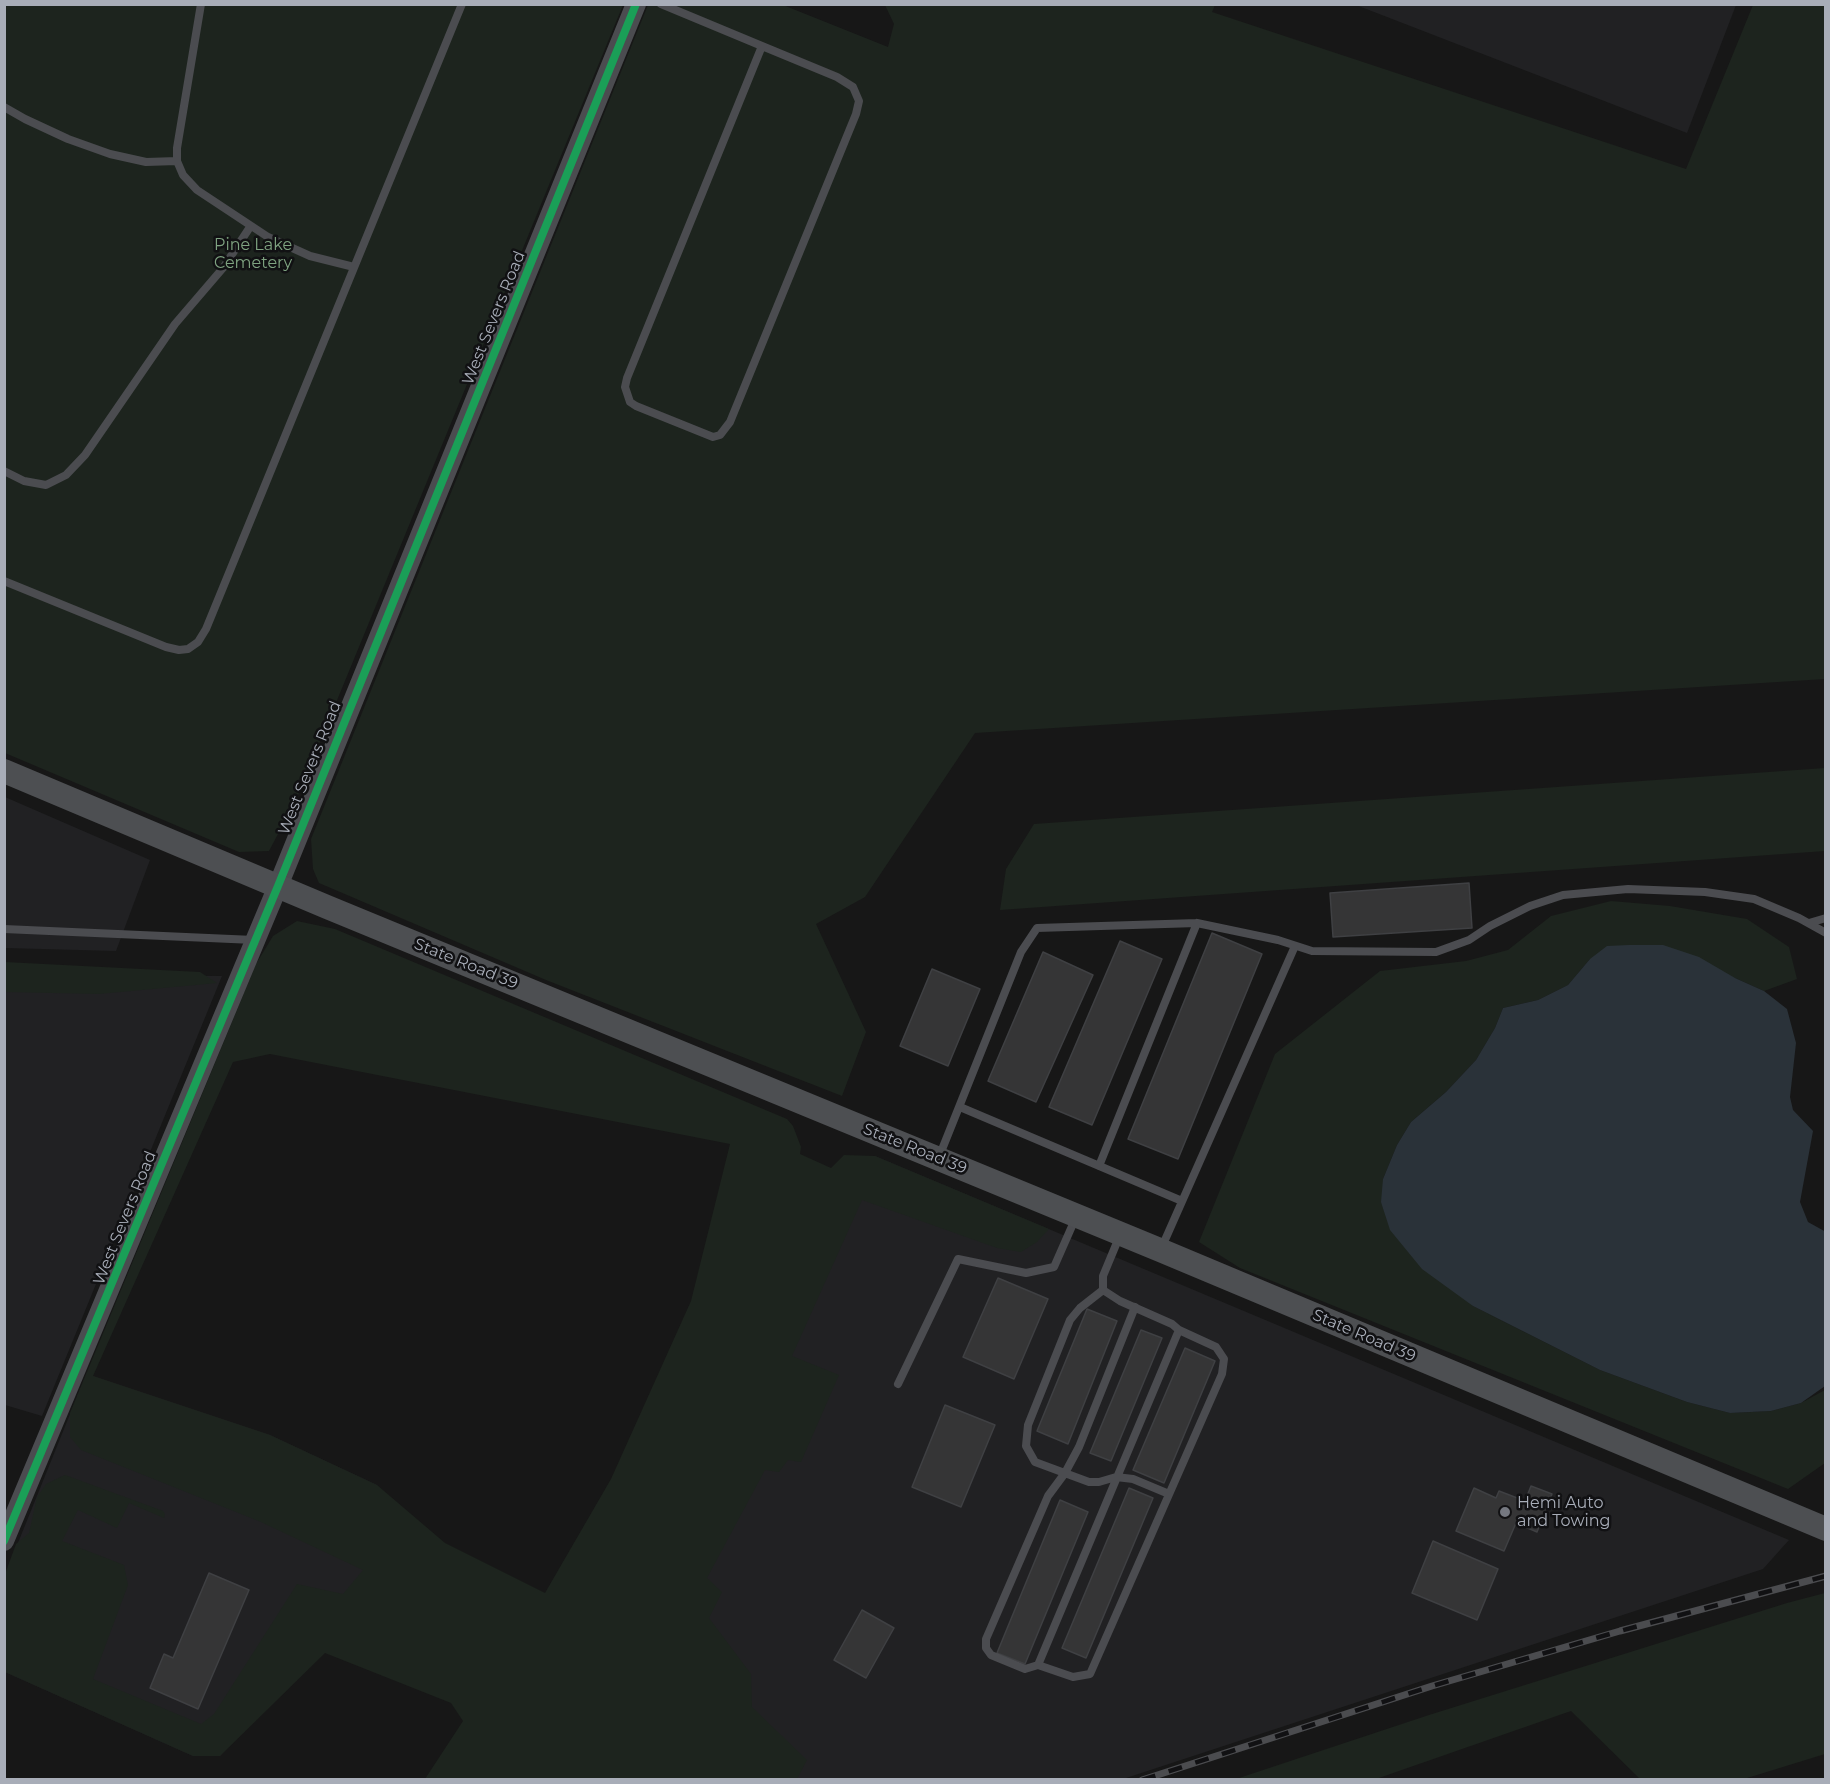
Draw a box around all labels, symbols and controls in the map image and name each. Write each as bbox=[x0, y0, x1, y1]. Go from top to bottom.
park label: Pine Lake Cemetery bbox=[214, 235, 292, 273]
street label: West Severs Road bbox=[458, 248, 530, 388]
street label: West Severs Road bbox=[274, 698, 346, 838]
street label: State Road 39 bbox=[411, 934, 521, 994]
street label: State Road 39 bbox=[860, 1119, 970, 1179]
street label: West Severs Road bbox=[89, 1148, 161, 1288]
street label: State Road 39 bbox=[1309, 1306, 1419, 1366]
place label: Hemi Auto and Towing bbox=[1517, 1493, 1611, 1531]
marker: Hemi Auto and Towing bbox=[1498, 1505, 1512, 1519]

